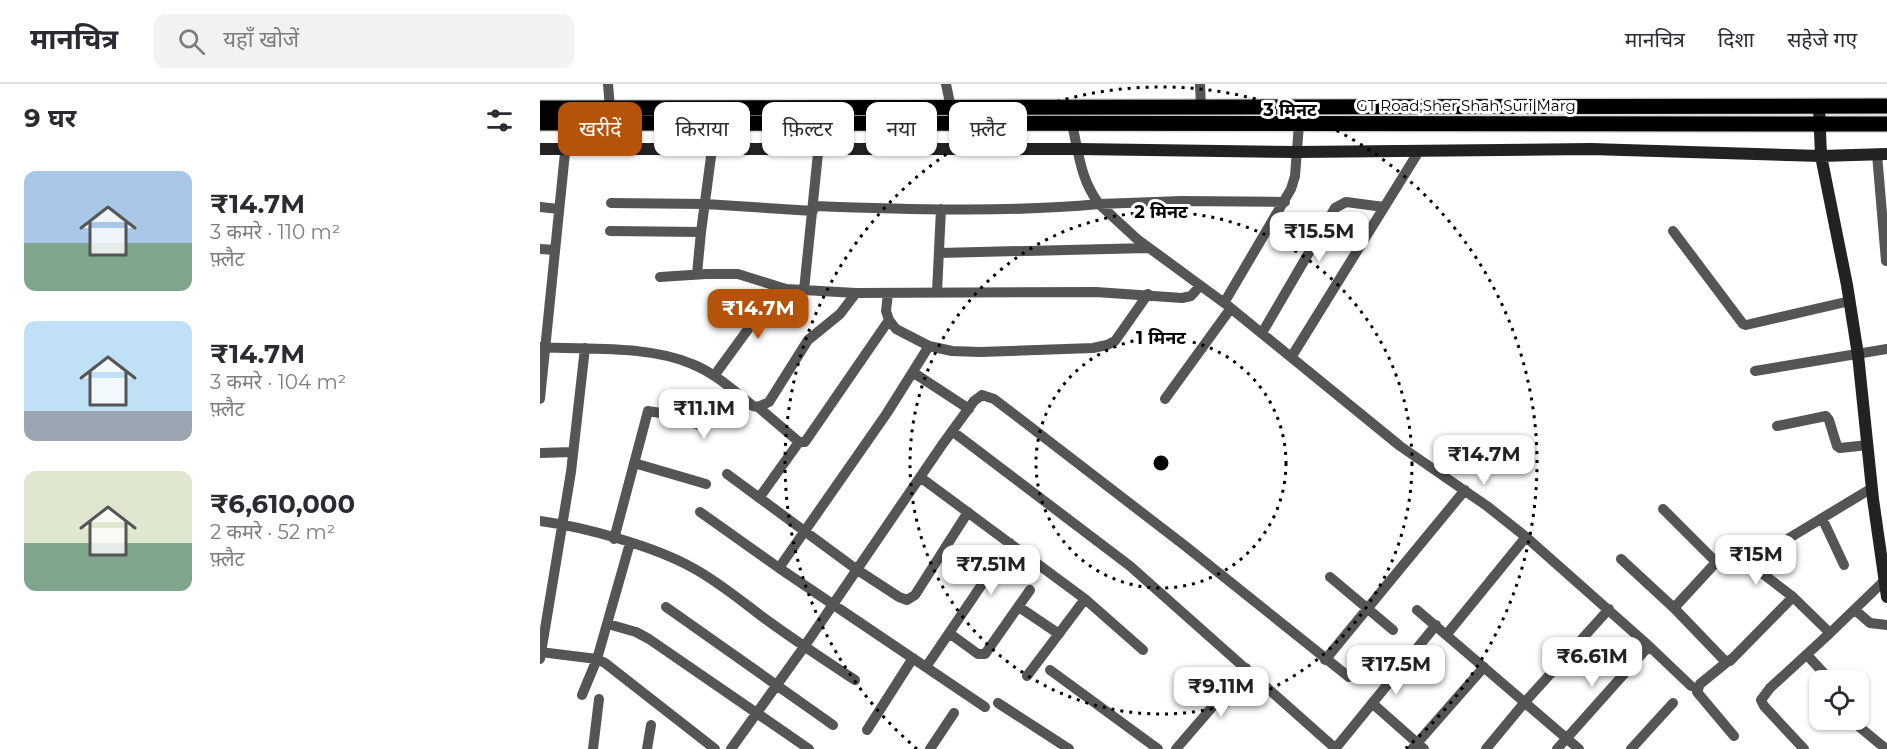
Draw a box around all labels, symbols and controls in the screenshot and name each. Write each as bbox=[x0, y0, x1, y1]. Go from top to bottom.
search box bbox=[154, 14, 574, 68]
text: मानचित्र bbox=[30, 22, 118, 56]
icon: search bbox=[175, 25, 208, 58]
text: यहाँ खोजें bbox=[223, 26, 299, 53]
text: मानचित्र bbox=[1625, 27, 1685, 52]
text: दिशा bbox=[1718, 27, 1754, 52]
text: सहेजे गए bbox=[1787, 27, 1857, 52]
street label: GT Road;Sher Shah Suri Marg bbox=[1356, 96, 1576, 115]
text: 3 मिनट bbox=[1262, 99, 1317, 121]
text: 9 घर bbox=[24, 102, 76, 134]
chip: खरीदें bbox=[558, 102, 642, 156]
chip: किराया bbox=[654, 102, 750, 156]
chip: फ़िल्टर bbox=[762, 102, 854, 156]
chip: नया bbox=[866, 102, 937, 156]
chip: फ़्लैट bbox=[949, 102, 1027, 156]
icon: filters bbox=[483, 104, 516, 137]
text: ₹14.7M bbox=[210, 188, 305, 220]
icon: home bbox=[72, 195, 144, 267]
text: 2 मिनट bbox=[1134, 201, 1188, 223]
pin: ₹15.5M bbox=[1270, 212, 1368, 263]
text: ₹15.5M bbox=[1284, 219, 1354, 243]
text: 3 कमरे · 110 m² bbox=[210, 220, 340, 244]
text: फ़्लैट bbox=[210, 247, 245, 271]
pin: ₹14.7M bbox=[709, 289, 807, 340]
text: ₹14.7M bbox=[721, 296, 795, 320]
text: 1 मिनट bbox=[1136, 327, 1186, 349]
text: ₹14.7M bbox=[210, 338, 305, 370]
icon: home bbox=[72, 345, 144, 417]
text: 3 कमरे · 104 m² bbox=[210, 370, 346, 394]
pin: ₹11.1M bbox=[655, 389, 753, 440]
text: ₹11.1M bbox=[673, 396, 735, 420]
text: फ़्लैट bbox=[210, 397, 245, 421]
pin: ₹14.7M bbox=[1435, 435, 1533, 486]
text: ₹14.7M bbox=[1447, 442, 1521, 466]
centre of rings bbox=[1151, 453, 1171, 473]
text: ₹6,610,000 bbox=[210, 488, 355, 520]
icon: home bbox=[72, 495, 144, 567]
text: 2 कमरे · 52 m² bbox=[210, 520, 335, 544]
pin: ₹15M bbox=[1720, 535, 1792, 586]
text: ₹15M bbox=[1729, 542, 1783, 566]
pin: ₹7.51M bbox=[942, 545, 1040, 596]
text: फ़्लैट bbox=[210, 547, 245, 571]
text: ₹7.51M bbox=[956, 552, 1026, 576]
pin: ₹6.61M bbox=[1543, 637, 1641, 688]
text: ₹6.61M bbox=[1556, 644, 1628, 668]
pin: ₹17.5M bbox=[1347, 645, 1445, 696]
text: ₹17.5M bbox=[1361, 652, 1431, 676]
pin: ₹9.11M bbox=[1172, 667, 1270, 718]
map controls bbox=[1809, 670, 1869, 730]
button: locate bbox=[1809, 670, 1869, 730]
text: ₹9.11M bbox=[1188, 674, 1254, 698]

